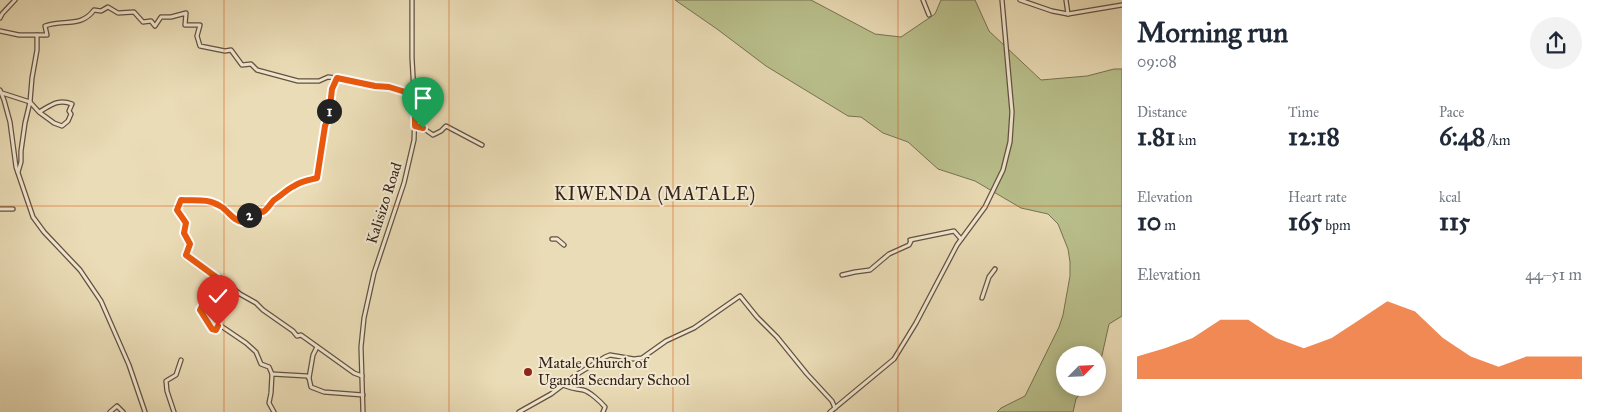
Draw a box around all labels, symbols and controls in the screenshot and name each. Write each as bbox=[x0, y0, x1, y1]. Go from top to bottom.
text: Morning run bbox=[1137, 15, 1288, 50]
button: share bbox=[1530, 17, 1582, 69]
text: 09:08 bbox=[1137, 52, 1177, 71]
pin bbox=[402, 77, 444, 128]
icon: arrive bbox=[409, 84, 437, 112]
pin: 1 bbox=[316, 98, 342, 124]
text: 1 bbox=[327, 103, 332, 120]
text: Distance bbox=[1137, 104, 1187, 121]
text: Time bbox=[1288, 104, 1319, 121]
text: Pace bbox=[1439, 104, 1464, 121]
text: 1.81 bbox=[1137, 121, 1175, 152]
text: 12:18 bbox=[1288, 121, 1340, 152]
text: 6:48 bbox=[1439, 121, 1485, 152]
text: km bbox=[1175, 132, 1197, 149]
text: /km bbox=[1485, 132, 1510, 149]
street label: Kalisizo Road bbox=[362, 160, 406, 246]
district label: KIWENDA (MATALE) bbox=[554, 183, 756, 206]
text: Elevation bbox=[1137, 189, 1193, 206]
text: Heart rate bbox=[1288, 189, 1347, 206]
text: kcal bbox=[1439, 189, 1461, 206]
pin: 2 bbox=[236, 202, 262, 228]
text: 10 bbox=[1137, 206, 1161, 237]
text: 165 bbox=[1288, 206, 1322, 237]
text: 115 bbox=[1439, 206, 1470, 237]
text: 2 bbox=[246, 207, 253, 224]
text: m bbox=[1161, 217, 1176, 234]
text: bpm bbox=[1322, 217, 1351, 234]
text: Elevation bbox=[1137, 265, 1201, 284]
text: 44–51 m bbox=[1525, 265, 1582, 284]
pin bbox=[197, 275, 239, 326]
icon: check bbox=[204, 282, 232, 310]
north arrow bbox=[1056, 346, 1106, 396]
map controls bbox=[1056, 346, 1106, 396]
place label: Matale Church of Uganda Secndary School bbox=[538, 354, 691, 389]
marker: Matale Church of Uganda Secndary School bbox=[522, 366, 534, 378]

